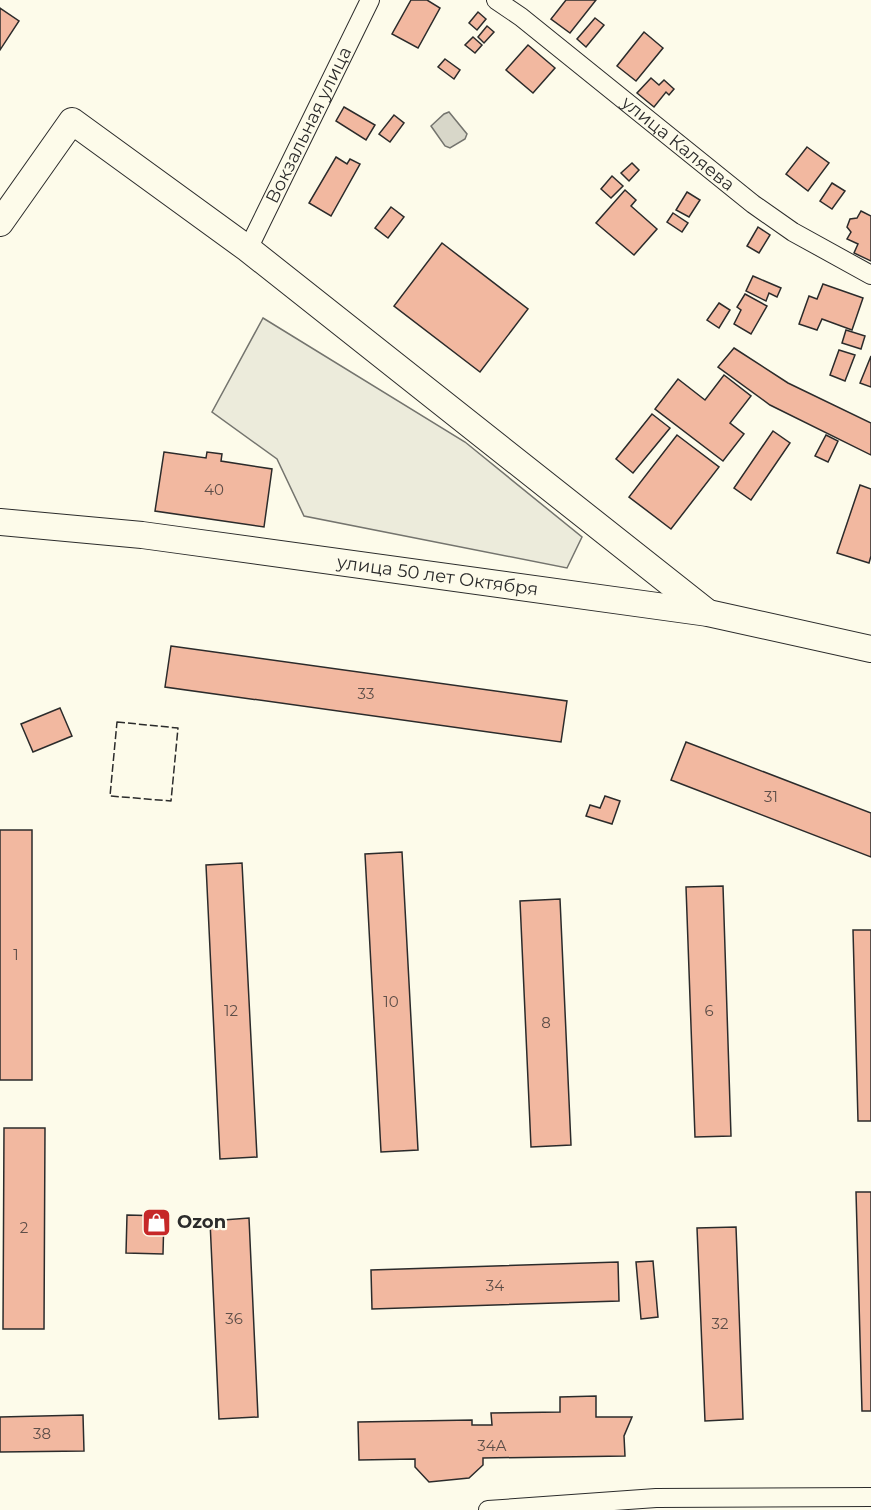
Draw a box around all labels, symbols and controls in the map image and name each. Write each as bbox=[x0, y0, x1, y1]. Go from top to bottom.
street label: Вокзальная улица bbox=[261, 43, 356, 207]
street label: улица Каляева bbox=[616, 91, 739, 196]
house number: 40 bbox=[204, 480, 224, 499]
street label: улица 50 лет Октября bbox=[335, 551, 540, 600]
house number: 33 bbox=[358, 684, 374, 703]
house number: 31 bbox=[764, 787, 778, 806]
house number: 1 bbox=[13, 945, 19, 964]
house number: 10 bbox=[383, 992, 399, 1011]
house number: 12 bbox=[224, 1001, 238, 1020]
house number: 6 bbox=[704, 1001, 714, 1020]
house number: 8 bbox=[541, 1013, 551, 1032]
shop icon: Ozon bbox=[140, 1206, 172, 1238]
place label: Ozon bbox=[177, 1211, 226, 1233]
house number: 2 bbox=[20, 1218, 28, 1237]
house number: 34 bbox=[486, 1276, 504, 1295]
house number: 36 bbox=[225, 1309, 243, 1328]
house number: 32 bbox=[712, 1314, 728, 1333]
house number: 38 bbox=[33, 1424, 51, 1443]
house number: 34А bbox=[477, 1436, 507, 1455]

